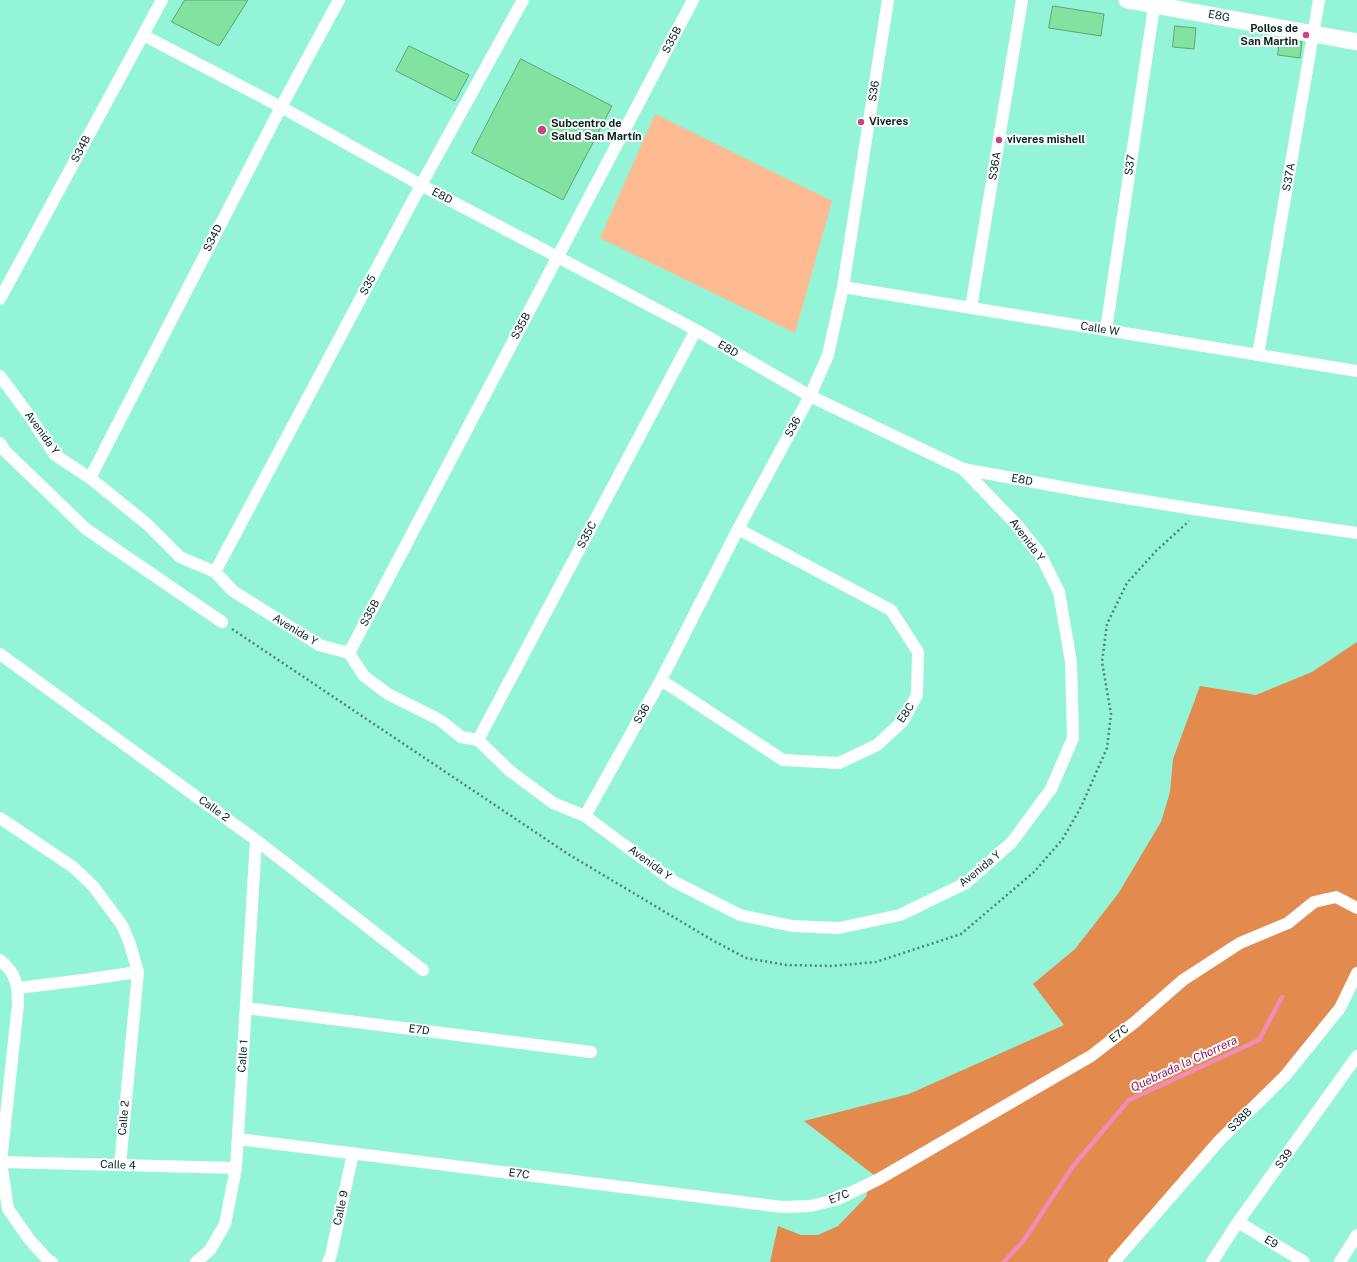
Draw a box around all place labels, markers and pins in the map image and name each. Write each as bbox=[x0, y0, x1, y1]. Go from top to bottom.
place label: Pollos de San Martin bbox=[1240, 22, 1298, 48]
marker: Pollos de San Martin bbox=[1301, 30, 1311, 40]
place label: Viveres bbox=[869, 115, 908, 129]
place label: Subcentro de Salud San Martín bbox=[551, 117, 642, 143]
marker: Viveres bbox=[856, 117, 866, 127]
marker: Subcentro de Salud San Martín bbox=[536, 124, 548, 136]
place label: viveres mishell bbox=[1007, 133, 1085, 147]
marker: viveres mishell bbox=[994, 135, 1004, 145]

